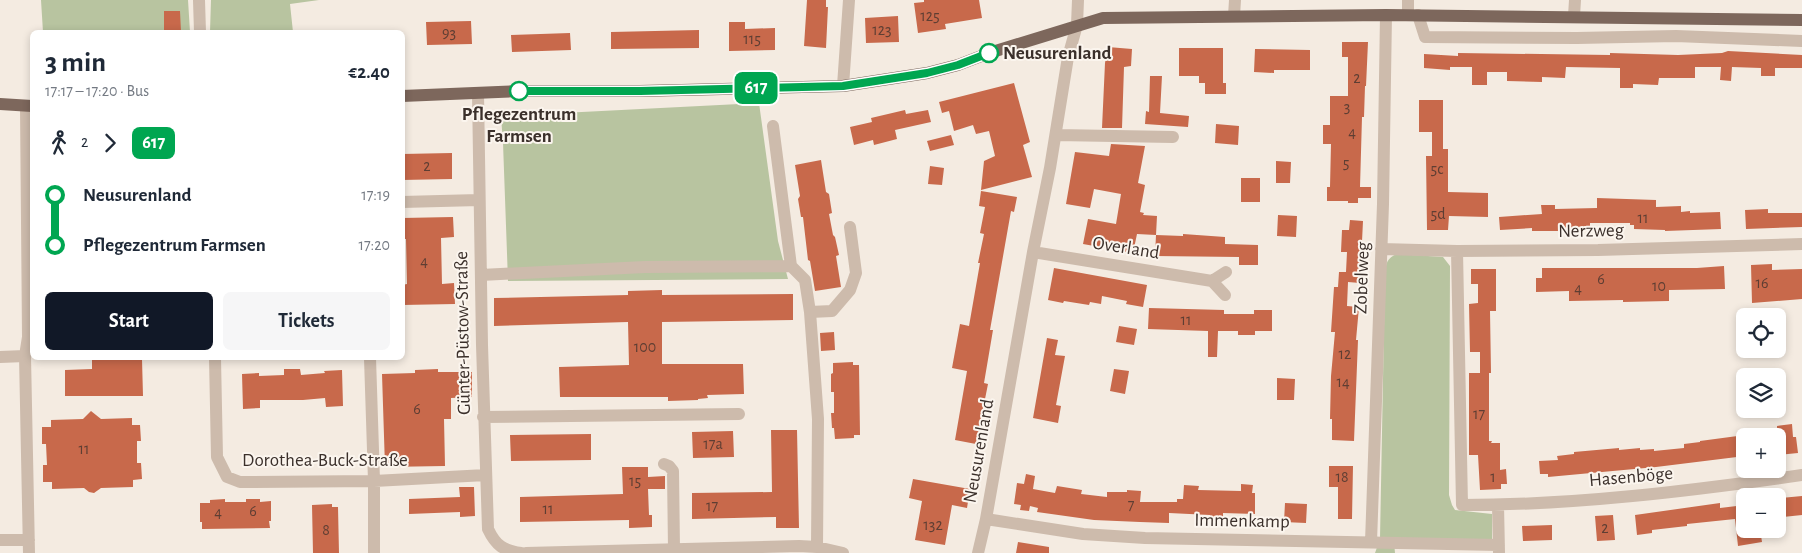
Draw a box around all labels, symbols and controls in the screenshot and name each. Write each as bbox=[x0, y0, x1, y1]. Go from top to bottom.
house number: 125 bbox=[920, 8, 940, 24]
house number: 123 bbox=[872, 22, 892, 38]
house number: 93 bbox=[442, 25, 456, 41]
house number: 115 bbox=[743, 31, 761, 47]
marker: Neusurenland bbox=[979, 43, 999, 63]
place label: Neusurenland bbox=[1003, 44, 1112, 63]
text: 3 min bbox=[45, 49, 106, 77]
text: €2.40 bbox=[348, 63, 390, 82]
house number: 2 bbox=[1353, 70, 1361, 86]
line badge: 617 bbox=[727, 72, 785, 104]
text: 617 bbox=[745, 79, 767, 97]
marker: Pflegezentrum Farmsen bbox=[509, 81, 529, 101]
text: 17:17 – 17:20 · Bus bbox=[45, 83, 149, 99]
house number: 3 bbox=[1344, 99, 1350, 115]
place label: Pflegezentrum Farmsen bbox=[462, 105, 576, 146]
house number: 4 bbox=[1348, 124, 1356, 140]
icon: walk bbox=[45, 129, 73, 157]
icon: forward bbox=[96, 129, 124, 157]
text: 2 bbox=[81, 134, 88, 150]
text: 617 bbox=[142, 134, 165, 152]
house number: 5 bbox=[1343, 155, 1349, 171]
house number: 2 bbox=[423, 158, 431, 174]
house number: 5c bbox=[1431, 161, 1443, 177]
text: Neusurenland bbox=[83, 186, 192, 205]
text: 17:19 bbox=[361, 187, 390, 203]
house number: 5d bbox=[1431, 206, 1445, 222]
house number: 11 bbox=[1637, 210, 1649, 226]
street label: Nerzweg bbox=[1558, 221, 1625, 241]
street label: Overland bbox=[1091, 233, 1161, 263]
text: Pflegezentrum Farmsen bbox=[83, 236, 266, 255]
text: 17:20 bbox=[358, 237, 390, 253]
street label: Zobelweg bbox=[1351, 241, 1373, 315]
street label: Günter-Püstow-Straße bbox=[452, 251, 474, 415]
house number: 4 bbox=[420, 253, 428, 269]
house number: 6 bbox=[1597, 271, 1605, 287]
house number: 16 bbox=[1755, 275, 1769, 291]
house number: 10 bbox=[1652, 278, 1666, 294]
house number: 4 bbox=[1574, 280, 1582, 296]
button: Start bbox=[45, 292, 213, 350]
button: Tickets bbox=[223, 292, 390, 350]
map controls bbox=[1736, 308, 1786, 538]
button: locate bbox=[1736, 308, 1786, 358]
house number: 11 bbox=[1180, 312, 1192, 328]
house number: 100 bbox=[634, 339, 656, 355]
house number: 12 bbox=[1339, 346, 1351, 362]
button: layers bbox=[1736, 368, 1786, 418]
house number: 14 bbox=[1336, 374, 1350, 390]
street label: Neusurenland bbox=[961, 397, 998, 504]
house number: 6 bbox=[413, 401, 421, 417]
house number: 17 bbox=[1473, 406, 1485, 422]
button: + bbox=[1736, 428, 1786, 478]
house number: 17a bbox=[703, 436, 723, 452]
house number: 11 bbox=[78, 441, 90, 457]
street label: Dorothea-Buck-Straße bbox=[242, 451, 408, 470]
street label: Hasenböge bbox=[1588, 464, 1674, 490]
house number: 18 bbox=[1335, 469, 1349, 485]
house number: 1 bbox=[1490, 469, 1496, 485]
house number: 15 bbox=[629, 473, 641, 489]
button: − bbox=[1736, 488, 1786, 538]
house number: 7 bbox=[1128, 497, 1135, 513]
house number: 17 bbox=[706, 498, 718, 514]
house number: 11 bbox=[542, 501, 554, 517]
house number: 6 bbox=[249, 503, 257, 519]
house number: 4 bbox=[214, 504, 222, 520]
street label: Immenkamp bbox=[1194, 511, 1290, 531]
house number: 132 bbox=[923, 517, 943, 533]
house number: 2 bbox=[1601, 520, 1609, 536]
house number: 8 bbox=[322, 522, 330, 538]

